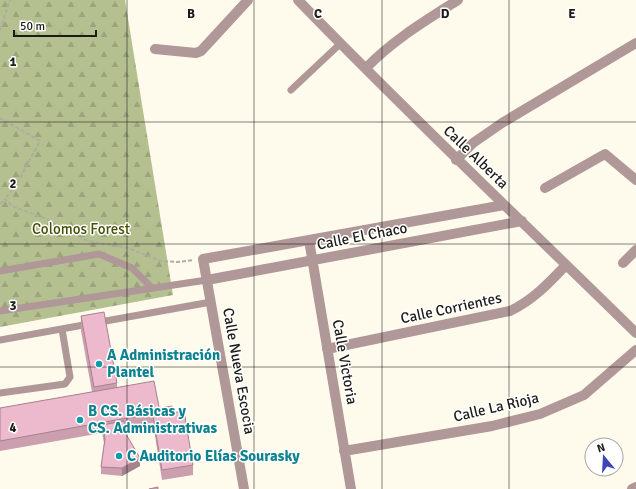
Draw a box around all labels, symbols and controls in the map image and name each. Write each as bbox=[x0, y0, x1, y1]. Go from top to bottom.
text: B bbox=[187, 6, 195, 22]
text: C bbox=[314, 6, 322, 22]
text: D bbox=[441, 6, 450, 22]
text: E bbox=[568, 6, 576, 22]
scale bar bbox=[14, 12, 96, 38]
text: 50 m bbox=[20, 19, 45, 34]
text: 1 bbox=[9, 54, 17, 70]
street label: Calle Alberta bbox=[440, 122, 512, 192]
text: 2 bbox=[9, 176, 17, 192]
street label: Calle El Chaco bbox=[315, 218, 409, 254]
park label: Colomos Forest bbox=[32, 220, 130, 238]
street label: Calle Corrientes bbox=[399, 288, 504, 327]
text: 3 bbox=[9, 298, 17, 314]
street label: Calle Nueva Escocia bbox=[219, 306, 259, 436]
street label: Calle Victoria bbox=[329, 318, 361, 406]
place label: A Administración Plantel bbox=[107, 346, 220, 381]
marker: A Administración Plantel bbox=[94, 359, 104, 369]
street label: Calle La Rioja bbox=[452, 388, 540, 426]
place label: B CS. Básicas y CS. Administrativas bbox=[88, 402, 217, 437]
marker: B CS. Básicas y CS. Administrativas bbox=[75, 415, 85, 425]
text: 4 bbox=[9, 420, 17, 436]
north arrow bbox=[584, 437, 624, 477]
text: N bbox=[595, 441, 607, 455]
place label: C Auditorio Elías Sourasky bbox=[127, 447, 300, 465]
marker: C Auditorio Elías Sourasky bbox=[114, 451, 124, 461]

